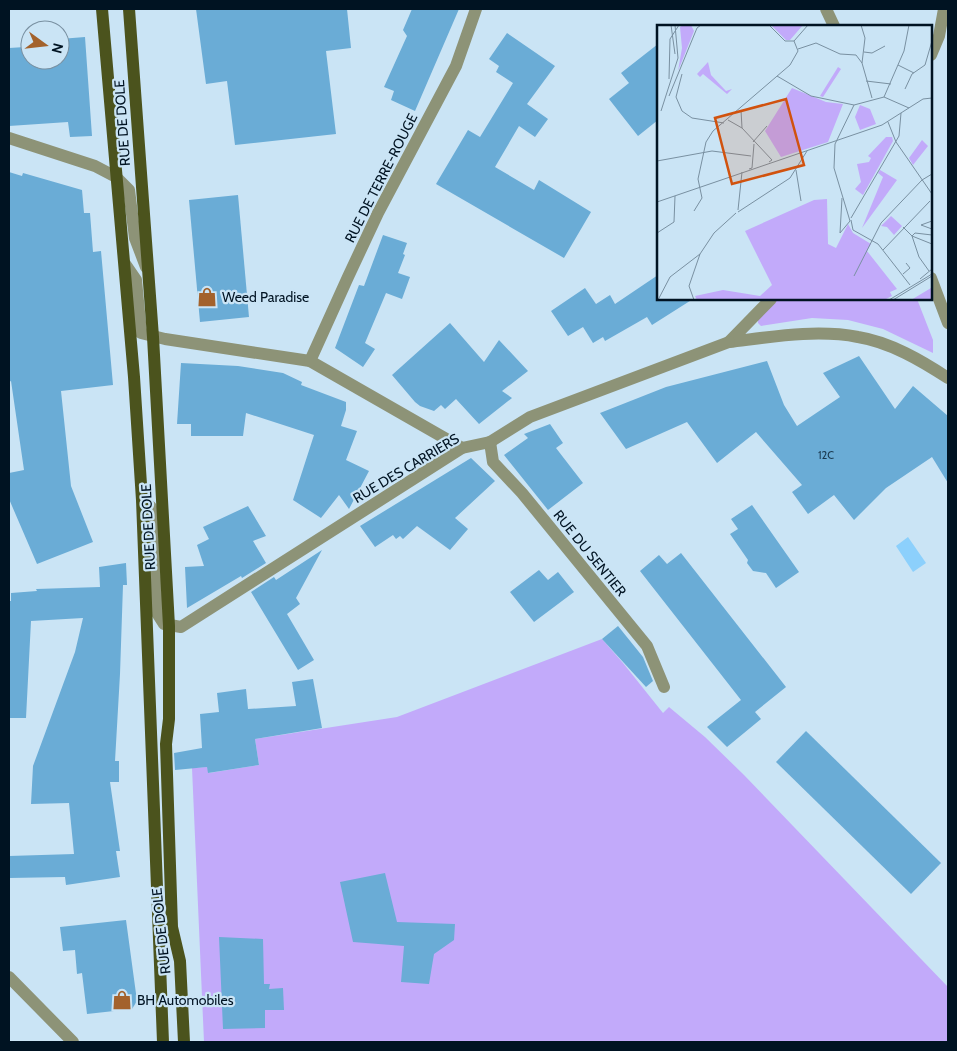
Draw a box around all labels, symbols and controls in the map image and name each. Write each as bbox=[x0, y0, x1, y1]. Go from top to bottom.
north arrow bbox=[20, 20, 70, 70]
inset map bbox=[657, 25, 932, 300]
text: N bbox=[48, 41, 68, 55]
street label: RUE DE DOLE bbox=[110, 79, 134, 167]
street label: RUE DE TERRE-ROUGE bbox=[341, 110, 422, 246]
shop icon: Weed Paradise bbox=[196, 286, 218, 308]
place label: Weed Paradise bbox=[222, 288, 309, 306]
street label: RUE DES CARRIERS bbox=[350, 429, 462, 507]
house number: 12C bbox=[818, 448, 834, 462]
street label: RUE DE DOLE bbox=[137, 483, 159, 571]
street label: RUE DU SENTIER bbox=[550, 506, 631, 600]
street label: RUE DE DOLE bbox=[148, 887, 174, 975]
shop icon: BH Automobiles bbox=[111, 989, 133, 1011]
place label: BH Automobiles bbox=[137, 991, 234, 1009]

